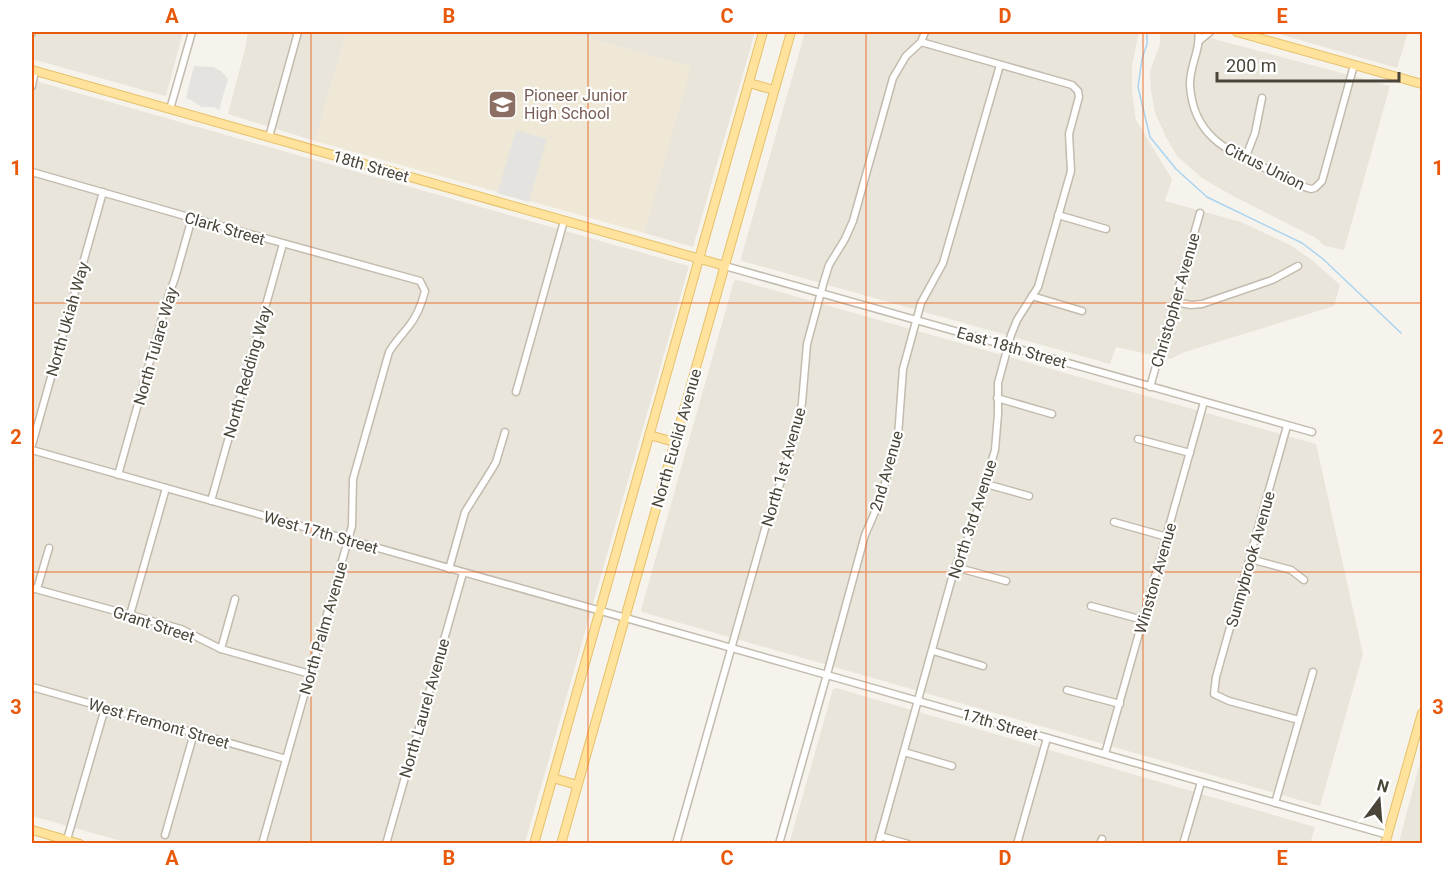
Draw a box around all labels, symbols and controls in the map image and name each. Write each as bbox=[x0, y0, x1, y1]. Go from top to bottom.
text: A bbox=[165, 4, 179, 28]
text: B bbox=[443, 4, 455, 28]
text: C bbox=[720, 4, 734, 28]
text: D bbox=[999, 4, 1012, 28]
text: E bbox=[1276, 4, 1288, 28]
scale bar bbox=[1217, 45, 1398, 83]
text: 200 m bbox=[1226, 55, 1277, 76]
place label: Pioneer Junior High School bbox=[524, 86, 628, 123]
school or university icon: Pioneer Junior High School bbox=[487, 88, 519, 120]
street label: Citrus Union bbox=[1221, 139, 1308, 194]
street label: 18th Street bbox=[331, 147, 411, 186]
text: 1 bbox=[10, 156, 22, 180]
text: 1 bbox=[1432, 156, 1444, 180]
street label: Clark Street bbox=[182, 208, 267, 249]
street label: Christopher Avenue bbox=[1147, 231, 1204, 370]
street label: North Ukiah Way bbox=[42, 259, 93, 379]
street label: North Tulare Way bbox=[130, 284, 182, 407]
street label: North Redding Way bbox=[220, 303, 276, 440]
street label: East 18th Street bbox=[955, 323, 1069, 372]
street label: North Euclid Avenue bbox=[648, 366, 705, 510]
street label: North 1st Avenue bbox=[757, 405, 810, 529]
text: 2 bbox=[10, 425, 22, 449]
text: 2 bbox=[1432, 425, 1444, 449]
street label: 2nd Avenue bbox=[866, 429, 907, 514]
street label: North 3rd Avenue bbox=[944, 457, 1001, 581]
street label: Sunnybrook Avenue bbox=[1222, 489, 1279, 629]
street label: West 17th Street bbox=[261, 507, 380, 558]
street label: Winston Avenue bbox=[1131, 520, 1180, 636]
street label: North Palm Avenue bbox=[295, 560, 352, 697]
street label: Grant Street bbox=[111, 602, 197, 647]
street label: North Laurel Avenue bbox=[395, 636, 454, 780]
street label: West Fremont Street bbox=[86, 694, 232, 753]
text: 3 bbox=[10, 695, 22, 719]
text: 3 bbox=[1432, 695, 1444, 719]
street label: 17th Street bbox=[960, 705, 1040, 744]
north arrow bbox=[1349, 770, 1409, 830]
text: N bbox=[1375, 775, 1391, 797]
text: A bbox=[165, 846, 179, 870]
text: B bbox=[443, 846, 455, 870]
text: C bbox=[720, 846, 734, 870]
text: D bbox=[999, 846, 1012, 870]
text: E bbox=[1276, 846, 1288, 870]

